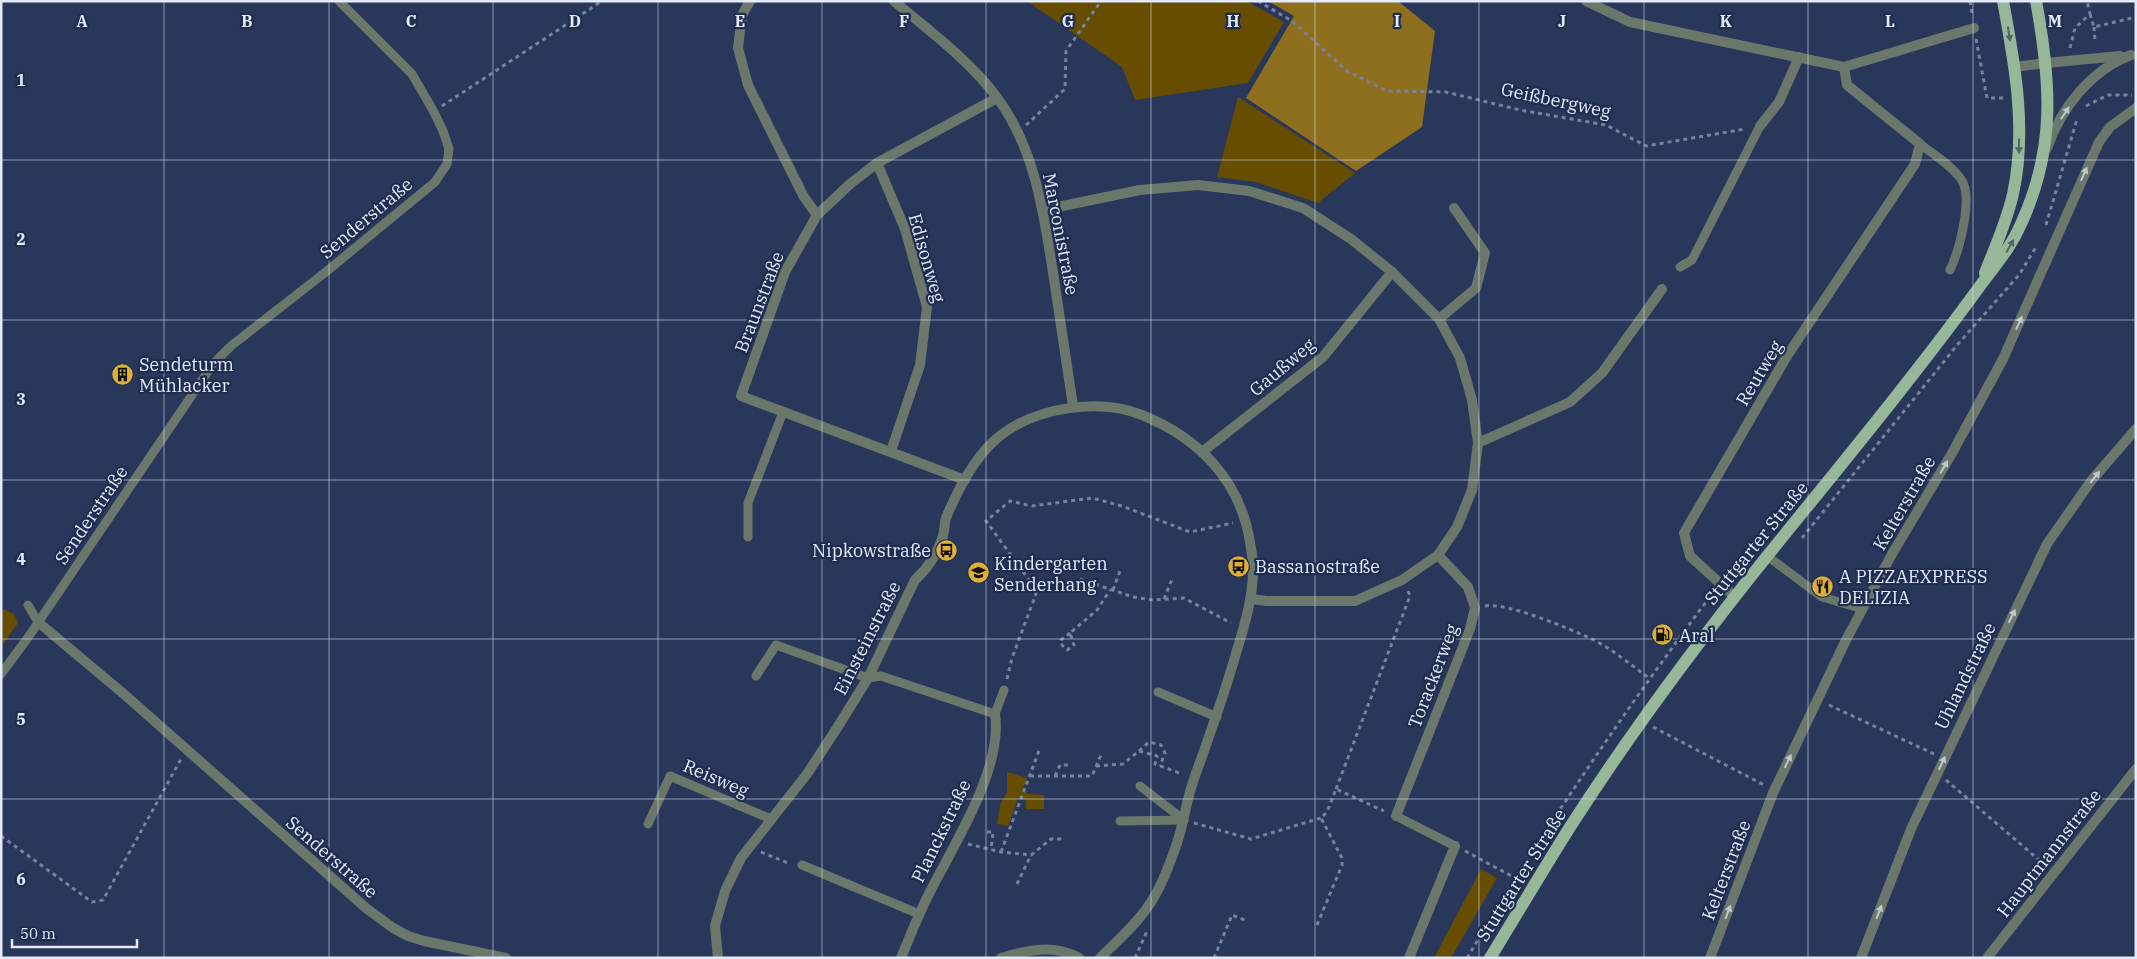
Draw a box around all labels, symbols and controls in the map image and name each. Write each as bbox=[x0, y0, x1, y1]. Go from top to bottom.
text: A bbox=[76, 11, 88, 31]
text: B bbox=[241, 11, 253, 31]
text: C bbox=[406, 11, 416, 31]
text: D bbox=[569, 11, 581, 31]
text: E bbox=[735, 11, 745, 31]
text: F bbox=[899, 11, 909, 31]
text: G bbox=[1062, 11, 1074, 31]
text: H bbox=[1227, 11, 1240, 31]
text: I bbox=[1394, 11, 1400, 31]
text: J bbox=[1558, 11, 1566, 31]
text: K bbox=[1720, 11, 1733, 31]
text: L bbox=[1885, 11, 1895, 31]
text: M bbox=[2048, 11, 2062, 31]
one-way arrow bbox=[2005, 26, 2013, 42]
text: 1 bbox=[16, 70, 26, 90]
street label: Geißbergweg bbox=[1499, 77, 1613, 123]
one-way arrow bbox=[2060, 106, 2070, 120]
one-way arrow bbox=[2015, 138, 2023, 154]
one-way arrow bbox=[2081, 167, 2089, 181]
street label: Marconistraße bbox=[1038, 171, 1084, 297]
street label: Senderstraße bbox=[315, 172, 417, 264]
street label: Edisonweg bbox=[903, 211, 951, 305]
text: 2 bbox=[16, 229, 26, 249]
one-way arrow bbox=[2005, 239, 2014, 253]
street label: Braunstraße bbox=[729, 248, 789, 356]
one-way arrow bbox=[2015, 316, 2023, 330]
street label: Gaußweg bbox=[1244, 333, 1320, 401]
street label: Reutweg bbox=[1731, 336, 1788, 410]
place label: Sendeturm Mühlacker bbox=[139, 353, 234, 397]
building icon: Sendeturm Mühlacker bbox=[111, 362, 135, 386]
text: 3 bbox=[16, 389, 26, 409]
street label: Kelterstraße bbox=[1868, 452, 1940, 554]
one-way arrow bbox=[1939, 460, 1948, 473]
street label: Senderstraße bbox=[50, 461, 132, 569]
one-way arrow bbox=[2089, 470, 2100, 483]
street label: Stuttgarter Straße bbox=[1699, 477, 1813, 609]
bus stop icon: Nipkowstraße bbox=[935, 538, 959, 562]
place label: Nipkowstraße bbox=[812, 539, 931, 562]
text: 4 bbox=[16, 549, 26, 569]
place label: Kindergarten Senderhang bbox=[994, 552, 1108, 596]
bus stop icon: Bassanostraße bbox=[1227, 554, 1251, 578]
place label: Bassanostraße bbox=[1255, 555, 1380, 578]
school or university icon: Kindergarten Senderhang bbox=[966, 561, 990, 585]
place label: A PIZZAEXPRESS DELIZIA bbox=[1839, 565, 1988, 609]
restaurant icon: A PIZZAEXPRESS DELIZIA bbox=[1811, 574, 1835, 598]
street label: Einsteinstraße bbox=[828, 577, 906, 699]
one-way arrow bbox=[2008, 609, 2016, 623]
street label: Uhlandstraße bbox=[1929, 619, 2001, 733]
street label: Torackerweg bbox=[1403, 620, 1463, 731]
fuel station icon: Aral bbox=[1651, 623, 1675, 647]
place label: Aral bbox=[1679, 624, 1715, 647]
text: 5 bbox=[16, 709, 26, 729]
street label: Reisweg bbox=[680, 754, 753, 802]
one-way arrow bbox=[1784, 754, 1792, 768]
one-way arrow bbox=[1938, 755, 1946, 770]
street label: Planckstraße bbox=[906, 776, 976, 886]
street label: Hauptmannstraße bbox=[1992, 784, 2106, 922]
street label: Stuttgarter Straße bbox=[1471, 804, 1571, 946]
street label: Senderstraße bbox=[281, 811, 383, 903]
street label: Kelterstraße bbox=[1696, 817, 1756, 923]
text: 6 bbox=[16, 869, 26, 889]
one-way arrow bbox=[1875, 904, 1883, 919]
one-way arrow bbox=[1724, 905, 1732, 919]
scale bar bbox=[12, 916, 138, 948]
text: 50 m bbox=[20, 924, 56, 943]

